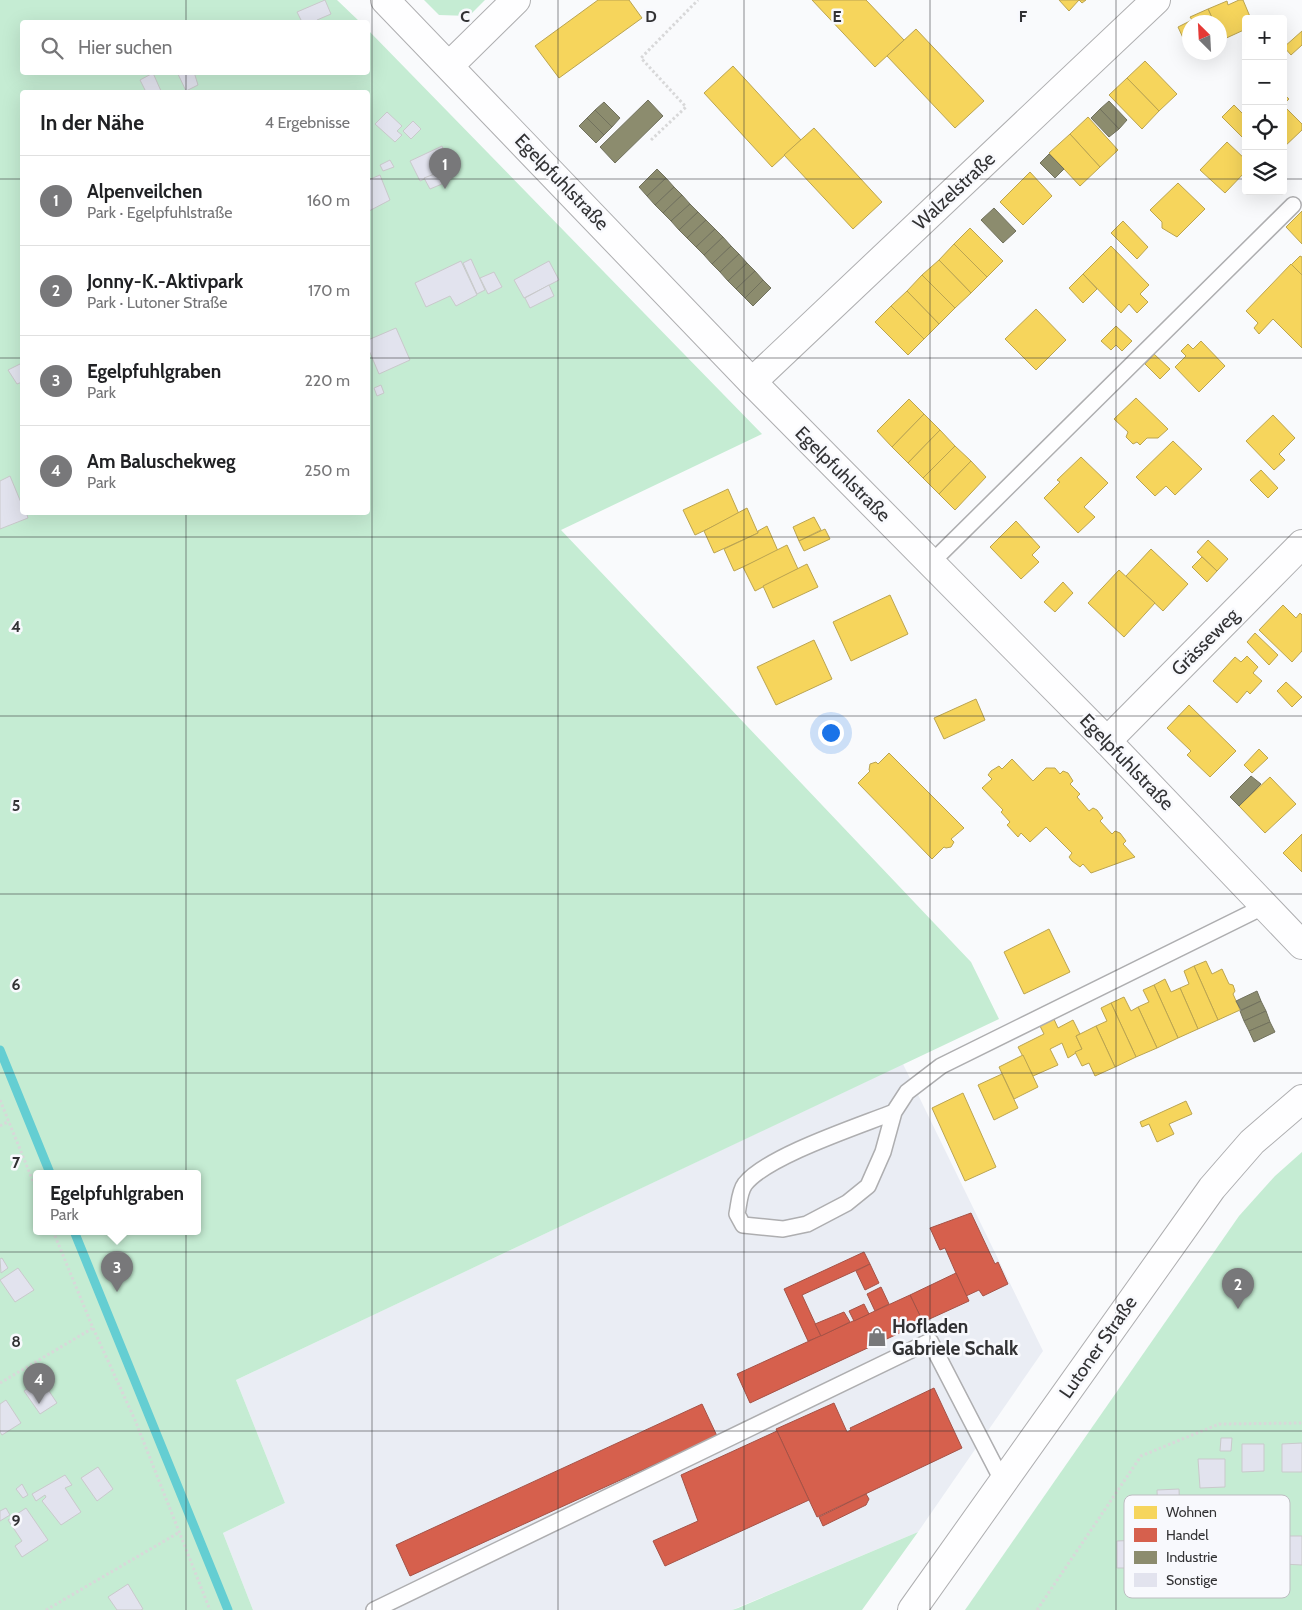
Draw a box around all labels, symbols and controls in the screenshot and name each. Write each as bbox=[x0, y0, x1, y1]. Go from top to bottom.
text: C bbox=[460, 7, 470, 26]
text: D bbox=[645, 7, 657, 26]
text: E bbox=[832, 7, 842, 26]
text: F bbox=[1019, 7, 1028, 26]
north arrow bbox=[1182, 15, 1227, 60]
map controls bbox=[1242, 15, 1287, 195]
button: + bbox=[1242, 15, 1287, 60]
search box bbox=[20, 20, 370, 75]
icon: search bbox=[38, 34, 66, 62]
text: Hier suchen bbox=[78, 36, 172, 59]
button: − bbox=[1242, 60, 1287, 105]
button: locate bbox=[1242, 105, 1287, 150]
text: In der Nähe bbox=[40, 110, 144, 135]
text: 4 Ergebnisse bbox=[265, 113, 350, 132]
street label: Egelpfuhlstraße bbox=[510, 129, 614, 235]
street label: Walzelstraße bbox=[908, 147, 1000, 235]
pin: 1 bbox=[429, 148, 461, 189]
button: layers bbox=[1242, 150, 1287, 195]
text: Alpenveilchen bbox=[87, 180, 202, 203]
text: 1 bbox=[53, 191, 59, 210]
text: 160 m bbox=[307, 191, 350, 210]
text: Park · Egelpfuhlstraße bbox=[87, 203, 232, 222]
text: Jonny-K.-Aktivpark bbox=[87, 270, 243, 293]
text: 2 bbox=[52, 281, 60, 300]
text: 170 m bbox=[308, 281, 350, 300]
text: Park · Lutoner Straße bbox=[87, 293, 228, 312]
text: Egelpfuhlgraben bbox=[87, 360, 221, 383]
text: 3 bbox=[52, 371, 60, 390]
text: 220 m bbox=[304, 371, 350, 390]
text: Park bbox=[87, 383, 116, 402]
street label: Egelpfuhlstraße bbox=[791, 422, 896, 527]
text: Am Baluschekweg bbox=[87, 450, 236, 473]
text: 4 bbox=[51, 461, 61, 480]
text: 250 m bbox=[304, 461, 350, 480]
text: Park bbox=[87, 473, 116, 492]
street label: Grässeweg bbox=[1166, 603, 1244, 681]
text: 4 bbox=[11, 617, 21, 636]
street label: Egelpfuhlstraße bbox=[1075, 709, 1179, 815]
your location bbox=[818, 720, 844, 746]
text: 5 bbox=[12, 796, 20, 815]
text: 6 bbox=[12, 975, 21, 994]
text: 7 bbox=[12, 1153, 21, 1172]
popup bbox=[33, 1170, 201, 1235]
text: Egelpfuhlgraben bbox=[50, 1182, 184, 1205]
text: Park bbox=[50, 1205, 79, 1224]
pin: 3 bbox=[101, 1251, 133, 1292]
pin: 2 bbox=[1222, 1268, 1254, 1309]
street label: Lutoner Straße bbox=[1054, 1291, 1142, 1403]
place label: Hofladen Gabriele Schalk bbox=[892, 1315, 1019, 1360]
shop icon: Hofladen Gabriele Schalk bbox=[866, 1326, 888, 1348]
text: 8 bbox=[11, 1332, 21, 1351]
pin: 4 bbox=[23, 1363, 55, 1404]
legend bbox=[1124, 1495, 1290, 1598]
text: Wohnen bbox=[1166, 1503, 1217, 1521]
text: 9 bbox=[12, 1511, 21, 1530]
text: Handel bbox=[1166, 1526, 1209, 1544]
text: Industrie bbox=[1166, 1548, 1217, 1566]
text: Sonstige bbox=[1166, 1571, 1217, 1589]

